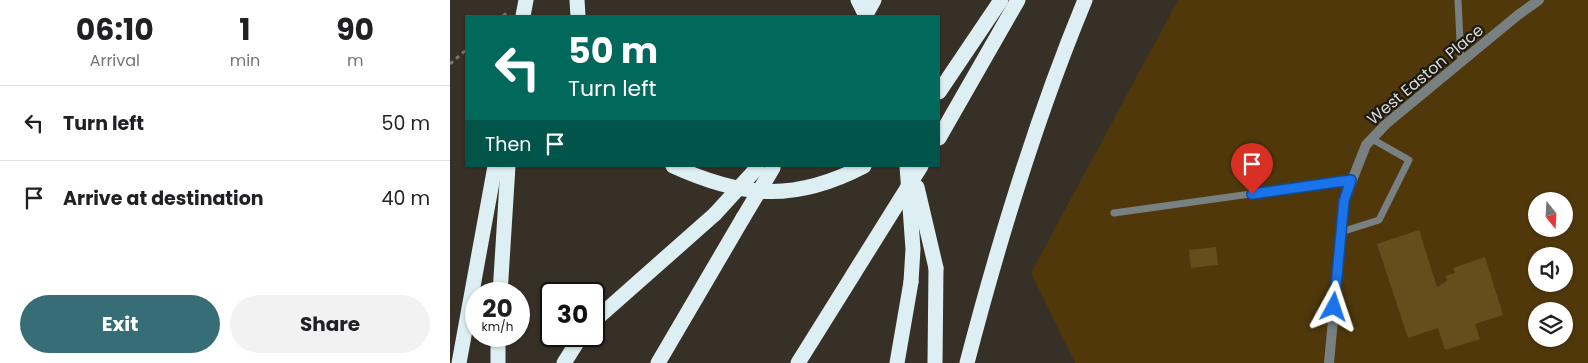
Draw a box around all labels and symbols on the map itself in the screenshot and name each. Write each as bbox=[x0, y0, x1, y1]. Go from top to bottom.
street label: West Easton Place bbox=[1362, 19, 1489, 130]
pin bbox=[1231, 143, 1273, 194]
north arrow bbox=[1528, 192, 1572, 238]
position arrow bbox=[1307, 280, 1359, 332]
speed limit sign: 30 bbox=[540, 282, 605, 347]

